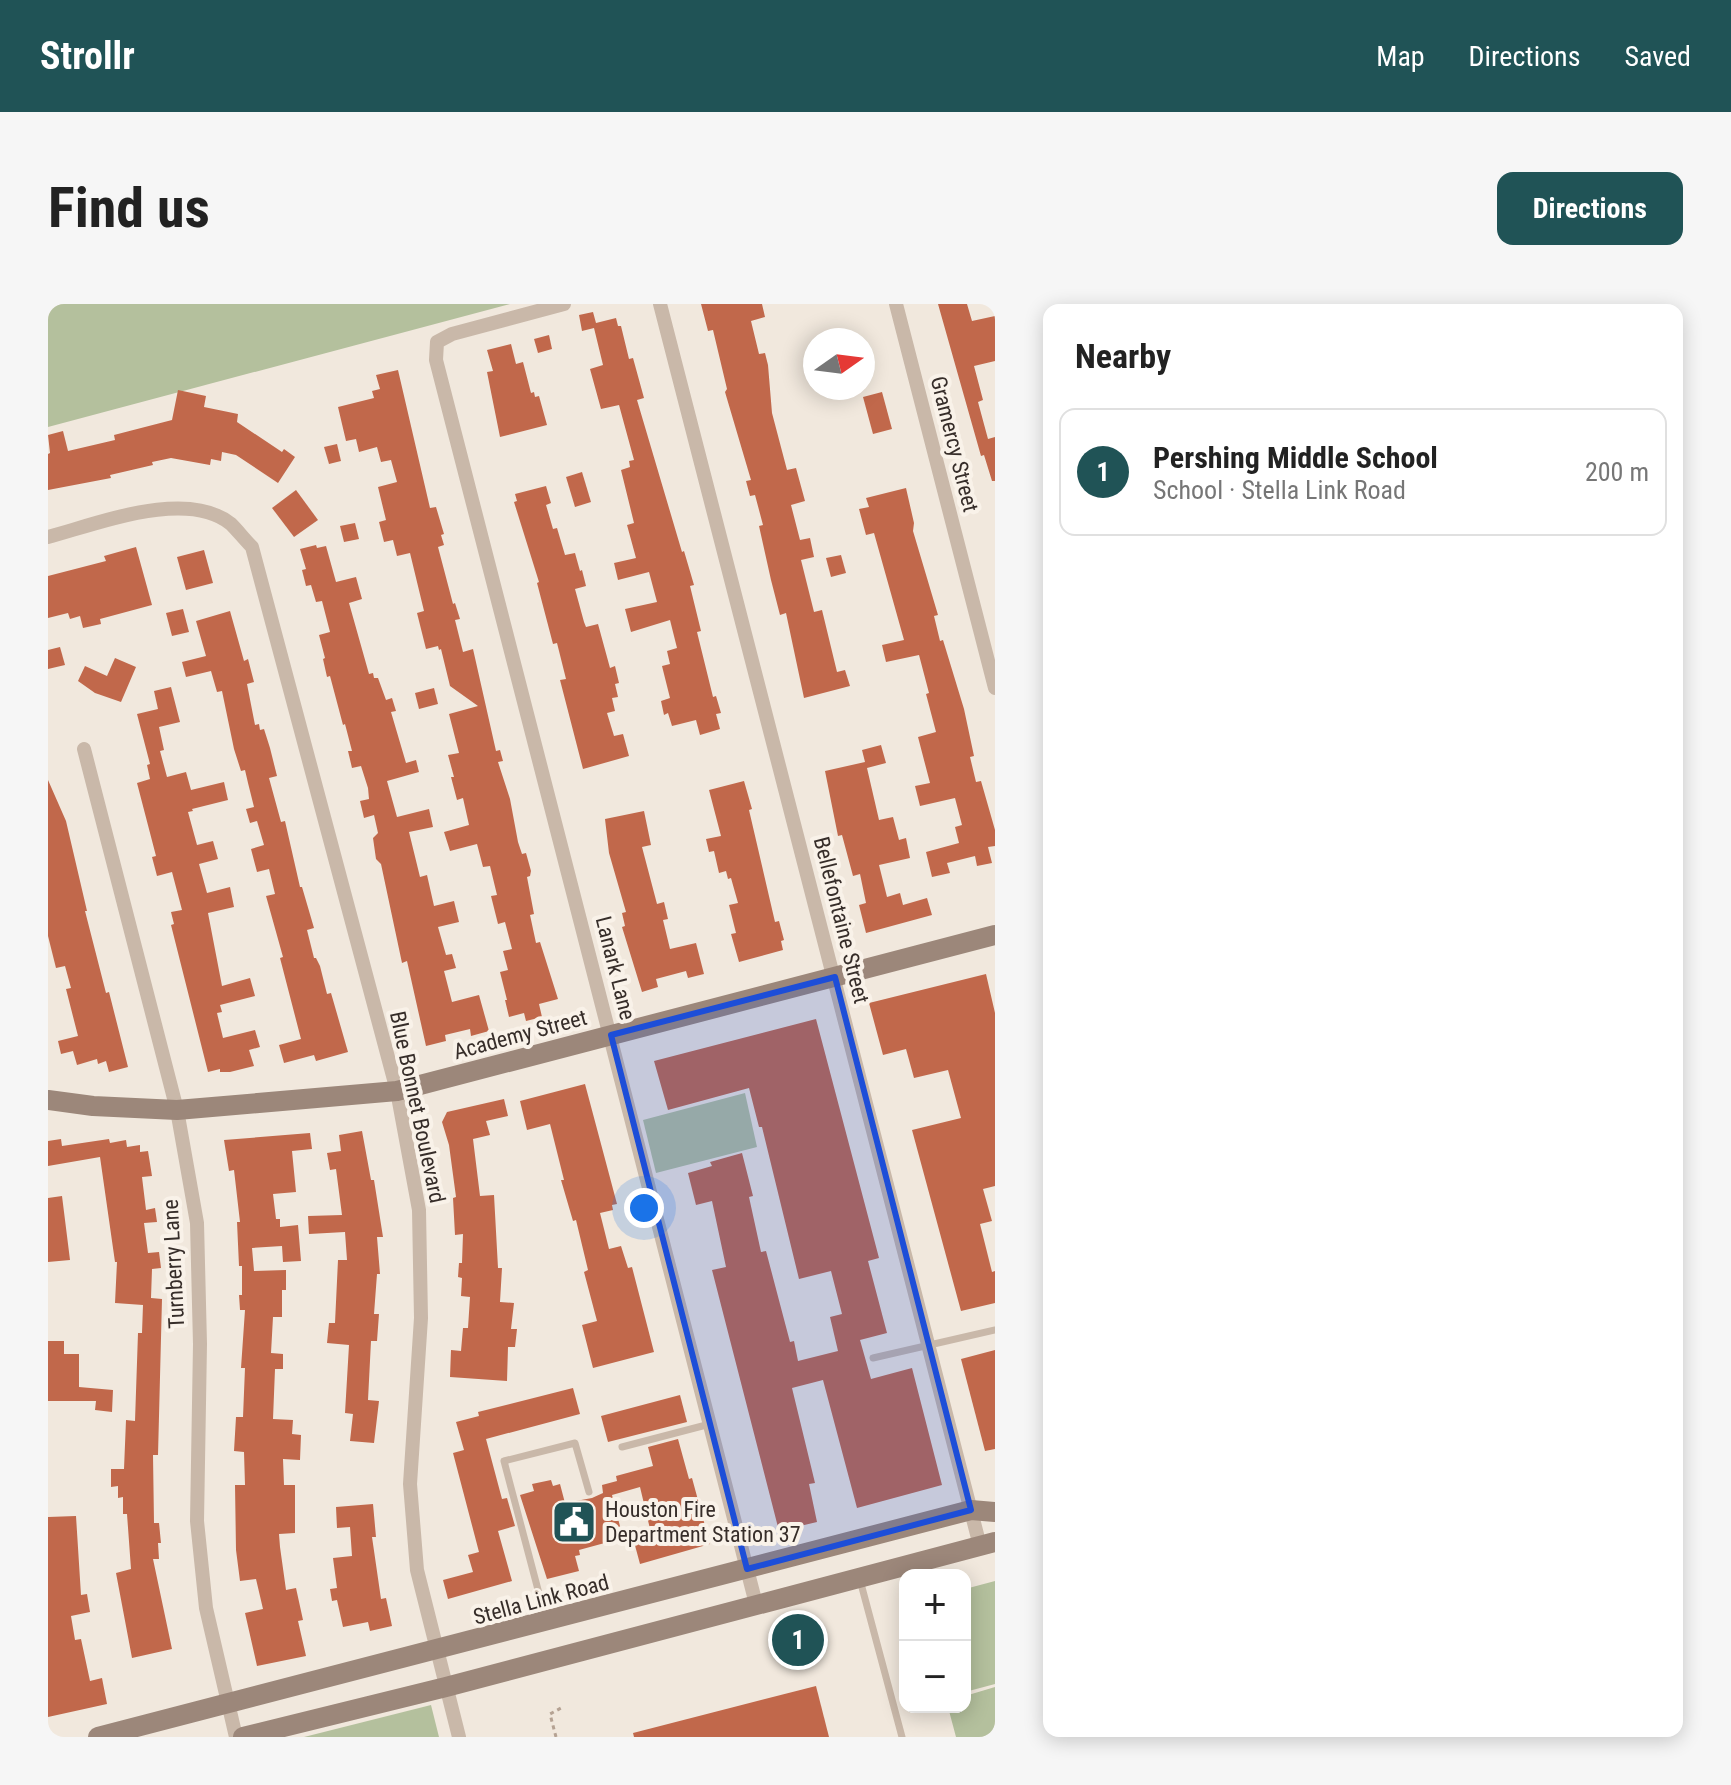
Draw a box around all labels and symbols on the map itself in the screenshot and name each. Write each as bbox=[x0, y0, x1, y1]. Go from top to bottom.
north arrow bbox=[803, 328, 875, 400]
street label: Gramercy Street bbox=[926, 374, 983, 515]
street label: Bellefontaine Street bbox=[809, 834, 874, 1006]
street label: Lanark Lane bbox=[591, 914, 640, 1022]
street label: Academy Street bbox=[451, 1005, 590, 1064]
street label: Blue Bonnet Boulevard bbox=[385, 1009, 450, 1205]
your location bbox=[624, 1188, 664, 1228]
street label: Turnberry Lane bbox=[158, 1199, 189, 1329]
place label: Houston Fire Department Station 37 bbox=[605, 1497, 801, 1547]
public building icon: Houston Fire Department Station 37 bbox=[550, 1498, 598, 1546]
street label: Stella Link Road bbox=[471, 1569, 612, 1630]
pin: 1 bbox=[772, 1610, 824, 1670]

